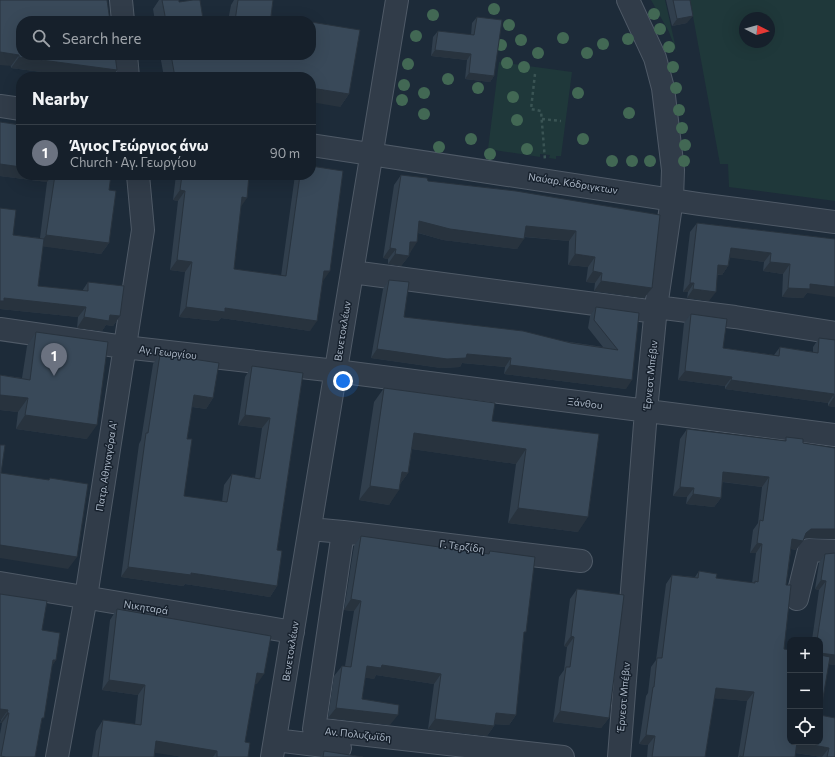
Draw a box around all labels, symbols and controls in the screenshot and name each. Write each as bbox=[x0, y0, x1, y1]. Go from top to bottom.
north arrow bbox=[739, 12, 775, 48]
search box bbox=[16, 16, 316, 60]
icon: search bbox=[30, 27, 52, 49]
text: Search here bbox=[62, 29, 141, 47]
text: Nearby bbox=[32, 88, 89, 109]
text: Άγιος Γεώργιος άνω bbox=[70, 136, 209, 154]
text: 1 bbox=[42, 145, 48, 161]
text: 90 m bbox=[270, 145, 300, 161]
text: Church · Αγ. Γεωργίου bbox=[70, 154, 196, 170]
street label: Ναύαρ. Κόδριγκτων bbox=[527, 170, 619, 196]
street label: Βενετοκλέων bbox=[331, 300, 353, 362]
street label: Έρνεστ Μπέβιν bbox=[640, 340, 660, 411]
street label: Αγ. Γεωργίου bbox=[138, 342, 198, 362]
pin: 1 bbox=[41, 343, 67, 376]
your location bbox=[333, 371, 353, 391]
street label: Ξάνθου bbox=[567, 395, 604, 411]
street label: Πατρ. Αθηναγόρα Α' bbox=[93, 420, 119, 512]
street label: Γ. Τερζίδη bbox=[439, 537, 485, 555]
street label: Νικηταρά bbox=[123, 598, 169, 616]
street label: Βενετοκλέων bbox=[279, 620, 301, 682]
map controls bbox=[787, 637, 823, 745]
button: + bbox=[787, 637, 823, 673]
street label: Έρνεστ Μπέβιν bbox=[614, 662, 632, 733]
button: − bbox=[787, 673, 823, 709]
button: locate bbox=[787, 709, 823, 745]
street label: Αν. Πολυζωϊδη bbox=[324, 725, 392, 743]

